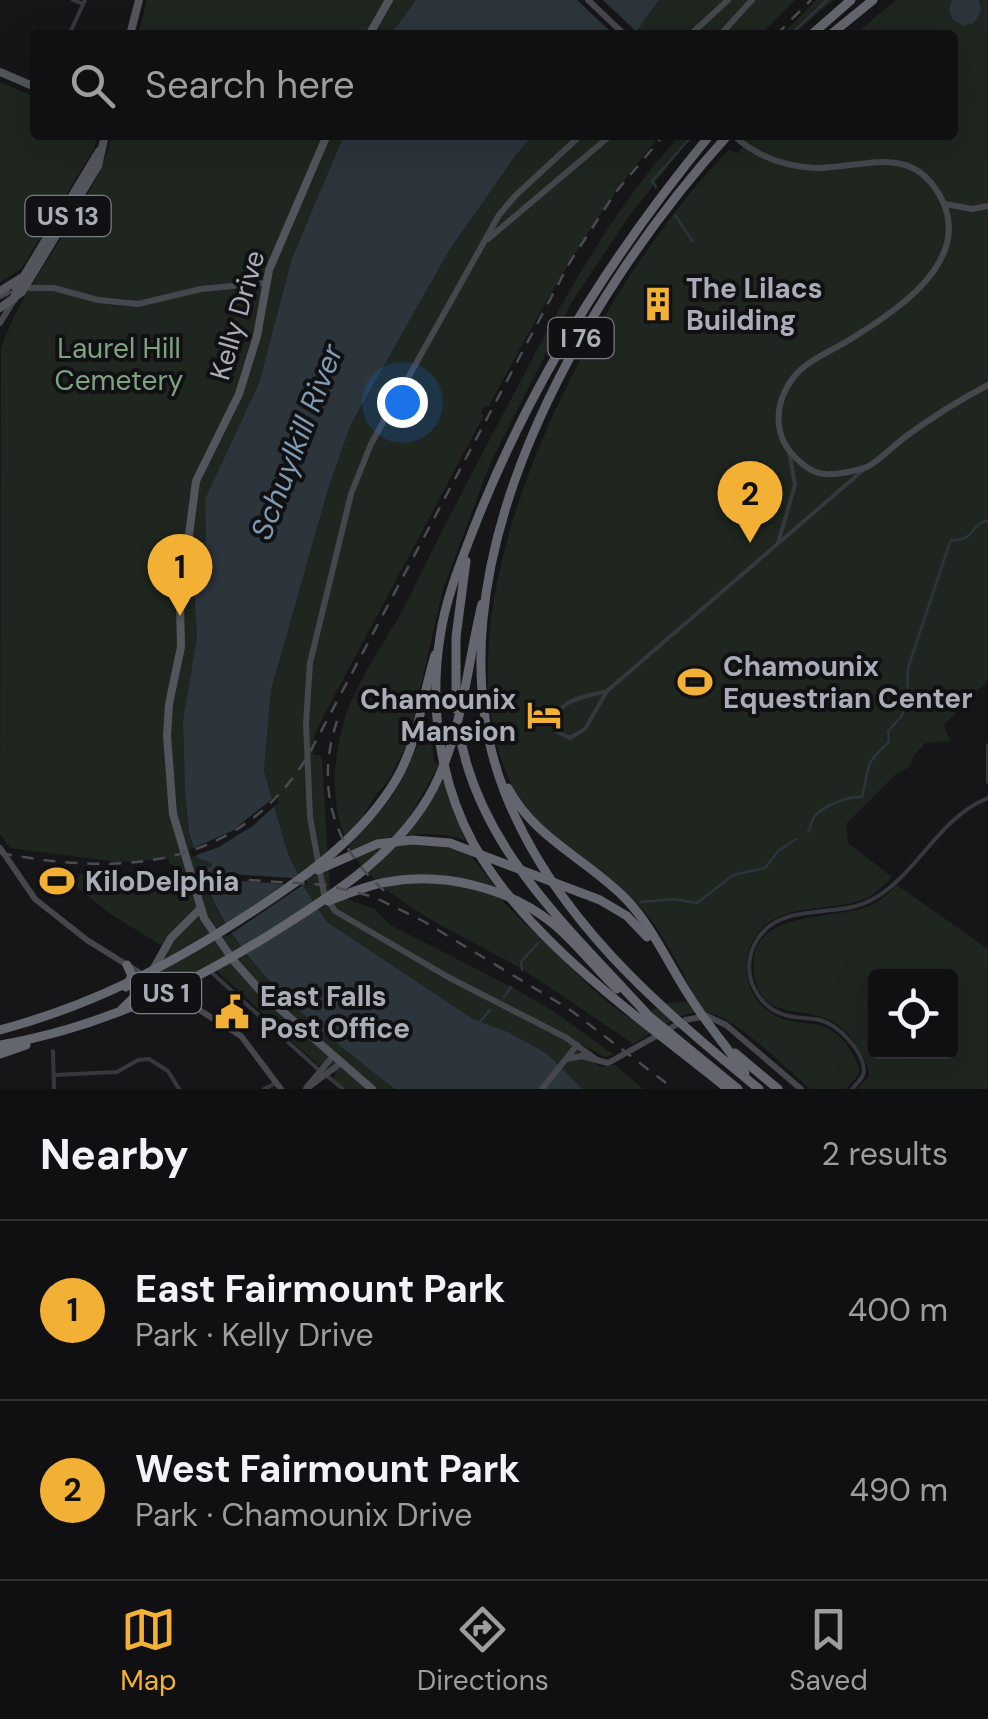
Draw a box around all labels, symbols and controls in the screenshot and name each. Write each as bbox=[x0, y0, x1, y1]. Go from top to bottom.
search box bbox=[30, 30, 958, 140]
icon: search bbox=[65, 58, 120, 113]
text: Search here bbox=[145, 60, 355, 110]
road number: US 13 bbox=[26, 196, 110, 236]
street label: Kelly Drive bbox=[201, 246, 274, 384]
place label: The Lilacs Building bbox=[686, 270, 823, 339]
building icon: The Lilacs Building bbox=[639, 285, 677, 323]
road number: I 76 bbox=[548, 318, 614, 358]
park label: Laurel Hill Cemetery bbox=[55, 330, 183, 399]
water label: Schuylkill River bbox=[241, 338, 352, 545]
your location bbox=[377, 377, 428, 428]
pin: 2 bbox=[718, 460, 782, 543]
pin: 1 bbox=[148, 534, 212, 616]
place label: Chamounix Equestrian Center bbox=[723, 648, 973, 717]
sports icon: Chamounix Equestrian Center bbox=[676, 663, 714, 701]
place label: Chamounix Mansion bbox=[360, 681, 516, 750]
hotel icon: Chamounix Mansion bbox=[525, 696, 563, 734]
sports icon: KiloDelphia bbox=[38, 862, 76, 900]
place label: KiloDelphia bbox=[85, 863, 239, 900]
map controls bbox=[868, 969, 958, 1059]
button: locate bbox=[868, 969, 958, 1059]
road number: US 1 bbox=[131, 973, 201, 1013]
place label: East Falls Post Office bbox=[260, 978, 410, 1047]
public building icon: East Falls Post Office bbox=[213, 993, 251, 1031]
text: Nearby bbox=[40, 1127, 189, 1182]
text: 2 results bbox=[822, 1133, 948, 1175]
text: East Fairmount Park bbox=[135, 1264, 505, 1314]
text: 1 bbox=[67, 1289, 78, 1331]
text: 400 m bbox=[848, 1289, 948, 1331]
text: Park · Kelly Drive bbox=[135, 1314, 374, 1356]
text: West Fairmount Park bbox=[135, 1444, 520, 1494]
text: 2 bbox=[63, 1469, 82, 1511]
text: 490 m bbox=[850, 1469, 948, 1511]
text: Park · Chamounix Drive bbox=[135, 1494, 472, 1536]
tab: Map bbox=[120, 1602, 177, 1699]
tab: Directions bbox=[417, 1602, 549, 1699]
tab: Saved bbox=[789, 1602, 868, 1699]

